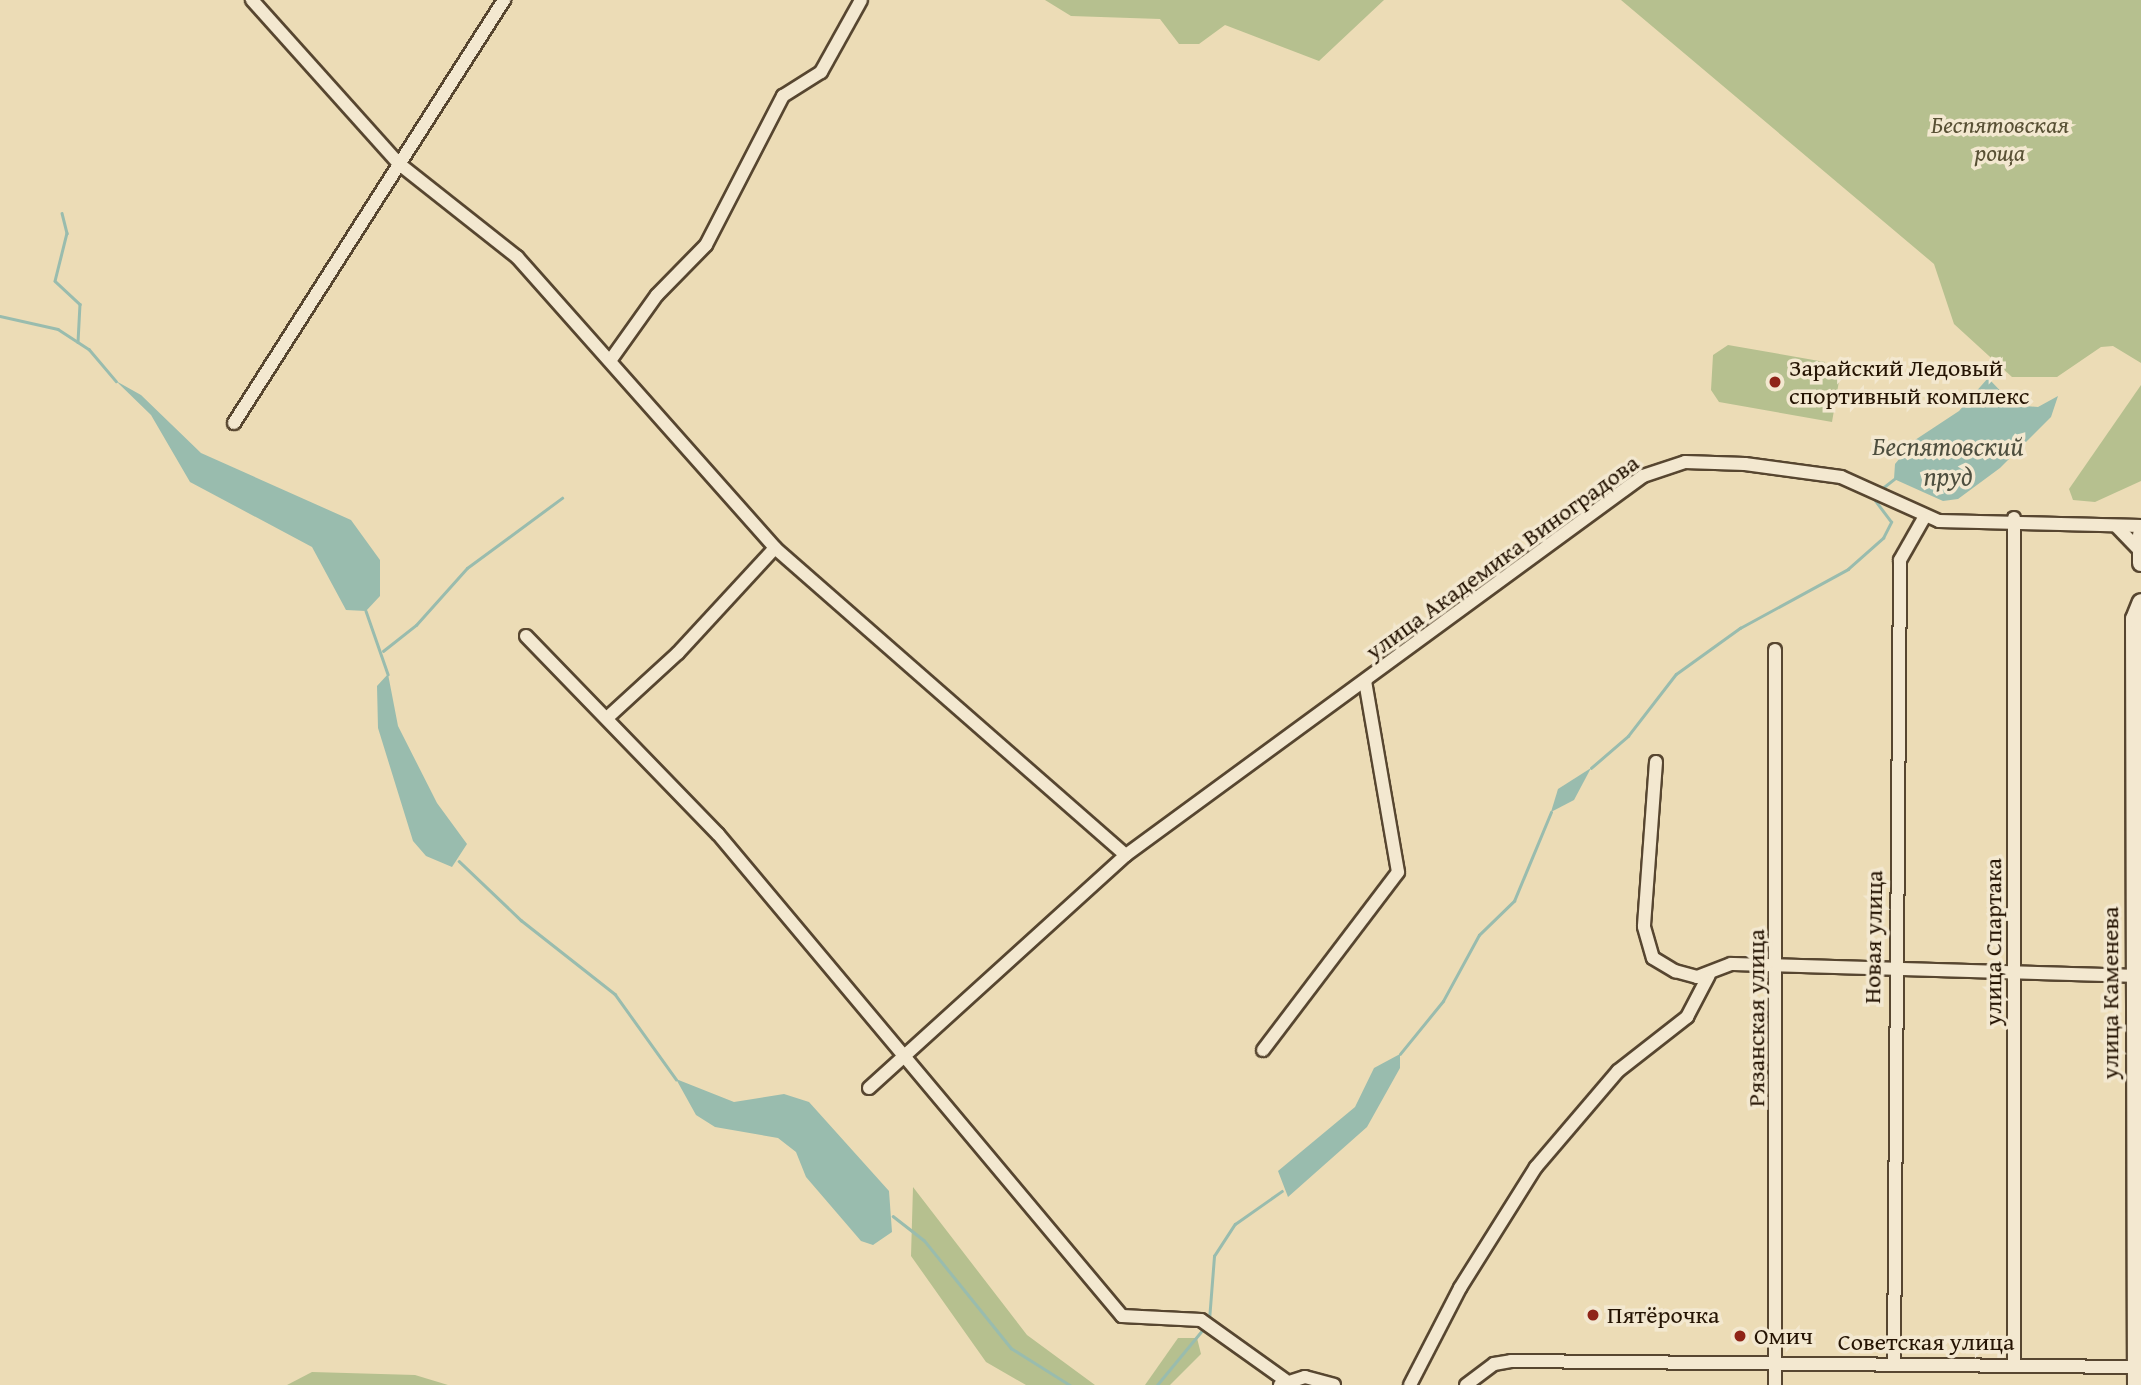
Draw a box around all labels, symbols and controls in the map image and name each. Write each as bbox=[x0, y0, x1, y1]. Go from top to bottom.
park label: Беспятовская роща bbox=[1931, 111, 2069, 167]
place label: Зарайский Ледовый спортивный комплекс bbox=[1789, 354, 2029, 410]
marker: Зарайский Ледовый спортивный комплекс bbox=[1767, 374, 1783, 390]
water label: Беспятовский пруд bbox=[1872, 430, 2024, 492]
street label: улица Академика Виноградова bbox=[1360, 448, 1644, 666]
street label: улица Спартака bbox=[1979, 858, 2007, 1026]
street label: Новая улица bbox=[1857, 870, 1889, 1004]
street label: улица Каменева bbox=[2096, 907, 2124, 1079]
street label: Рязанская улица bbox=[1742, 929, 1770, 1107]
place label: Пятёрочка bbox=[1607, 1301, 1720, 1329]
marker: Пятёрочка bbox=[1585, 1307, 1601, 1323]
place label: Омич bbox=[1754, 1322, 1813, 1350]
marker: Омич bbox=[1732, 1328, 1748, 1344]
street label: Советская улица bbox=[1838, 1328, 2014, 1356]

